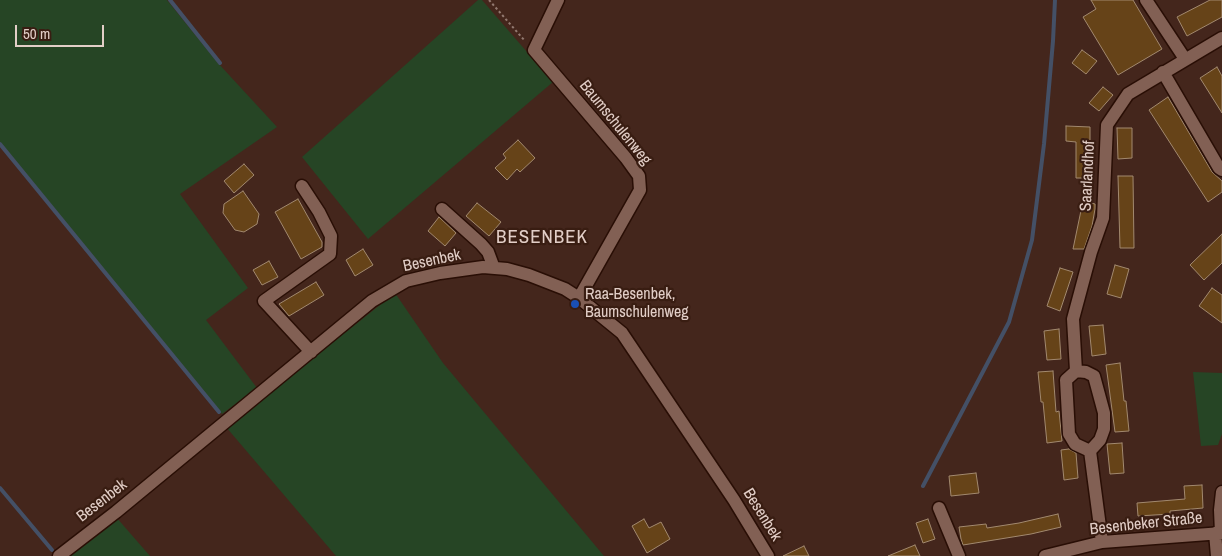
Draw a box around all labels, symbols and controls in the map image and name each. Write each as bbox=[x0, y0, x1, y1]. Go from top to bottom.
scale bar bbox=[18, 15, 106, 47]
text: 50 m bbox=[23, 23, 50, 44]
street label: Baumschulenweg bbox=[575, 77, 655, 169]
street label: Saarlandhof bbox=[1077, 140, 1099, 212]
district label: BESENBEK bbox=[495, 227, 589, 249]
street label: Besenbek bbox=[401, 246, 463, 276]
place label: Raa-Besenbek, Baumschulenweg bbox=[585, 285, 689, 323]
marker: Raa-Besenbek, Baumschulenweg bbox=[569, 298, 581, 310]
street label: Besenbek bbox=[73, 475, 131, 527]
street label: Besenbek bbox=[738, 485, 786, 545]
street label: Besenbeker Straße bbox=[1089, 509, 1203, 539]

